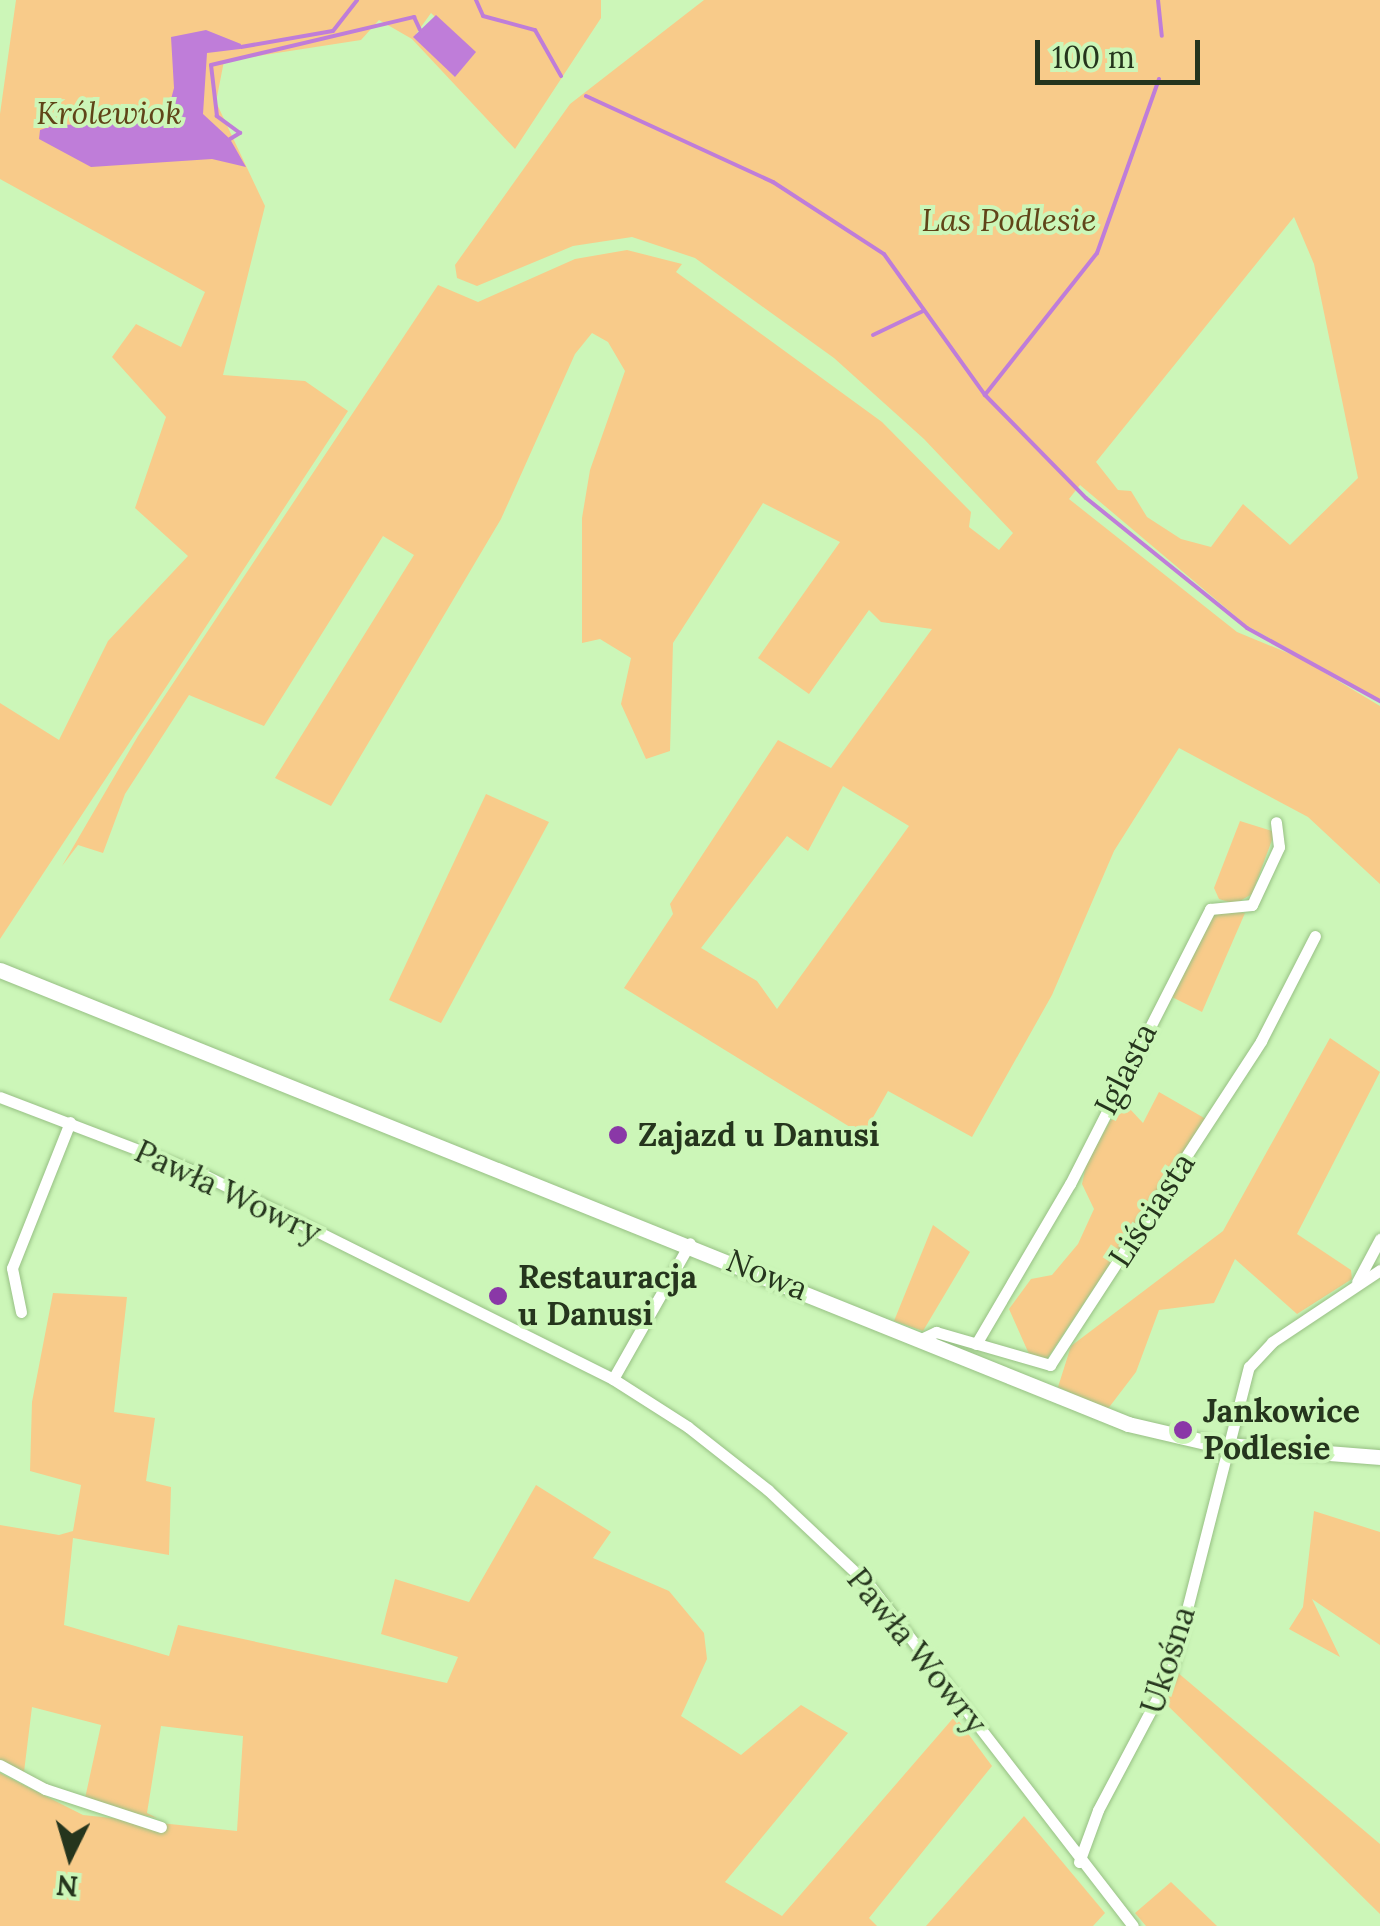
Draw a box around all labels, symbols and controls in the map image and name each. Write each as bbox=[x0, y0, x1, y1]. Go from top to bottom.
scale bar bbox=[1040, 20, 1205, 82]
text: 100 m bbox=[1052, 38, 1135, 76]
park label: Królewiok bbox=[36, 94, 182, 132]
park label: Las Podlesie bbox=[922, 201, 1096, 239]
street label: Iglasta bbox=[1087, 1017, 1165, 1121]
place label: Zajazd u Danusi bbox=[638, 1116, 880, 1154]
marker: Zajazd u Danusi bbox=[607, 1124, 629, 1146]
street label: Pawła Wowry bbox=[129, 1132, 327, 1252]
street label: Liściasta bbox=[1101, 1146, 1203, 1274]
street label: Nowa bbox=[721, 1241, 813, 1309]
place label: Restauracja u Danusi bbox=[518, 1259, 697, 1334]
marker: Restauracja u Danusi bbox=[487, 1285, 509, 1307]
place label: Jankowice Podlesie bbox=[1203, 1393, 1360, 1468]
marker: Jankowice Podlesie bbox=[1172, 1419, 1194, 1441]
street label: Pawła Wowry bbox=[839, 1561, 995, 1741]
street label: Ukośna bbox=[1133, 1602, 1203, 1718]
north arrow bbox=[20, 1806, 120, 1906]
text: N bbox=[55, 1867, 80, 1905]

